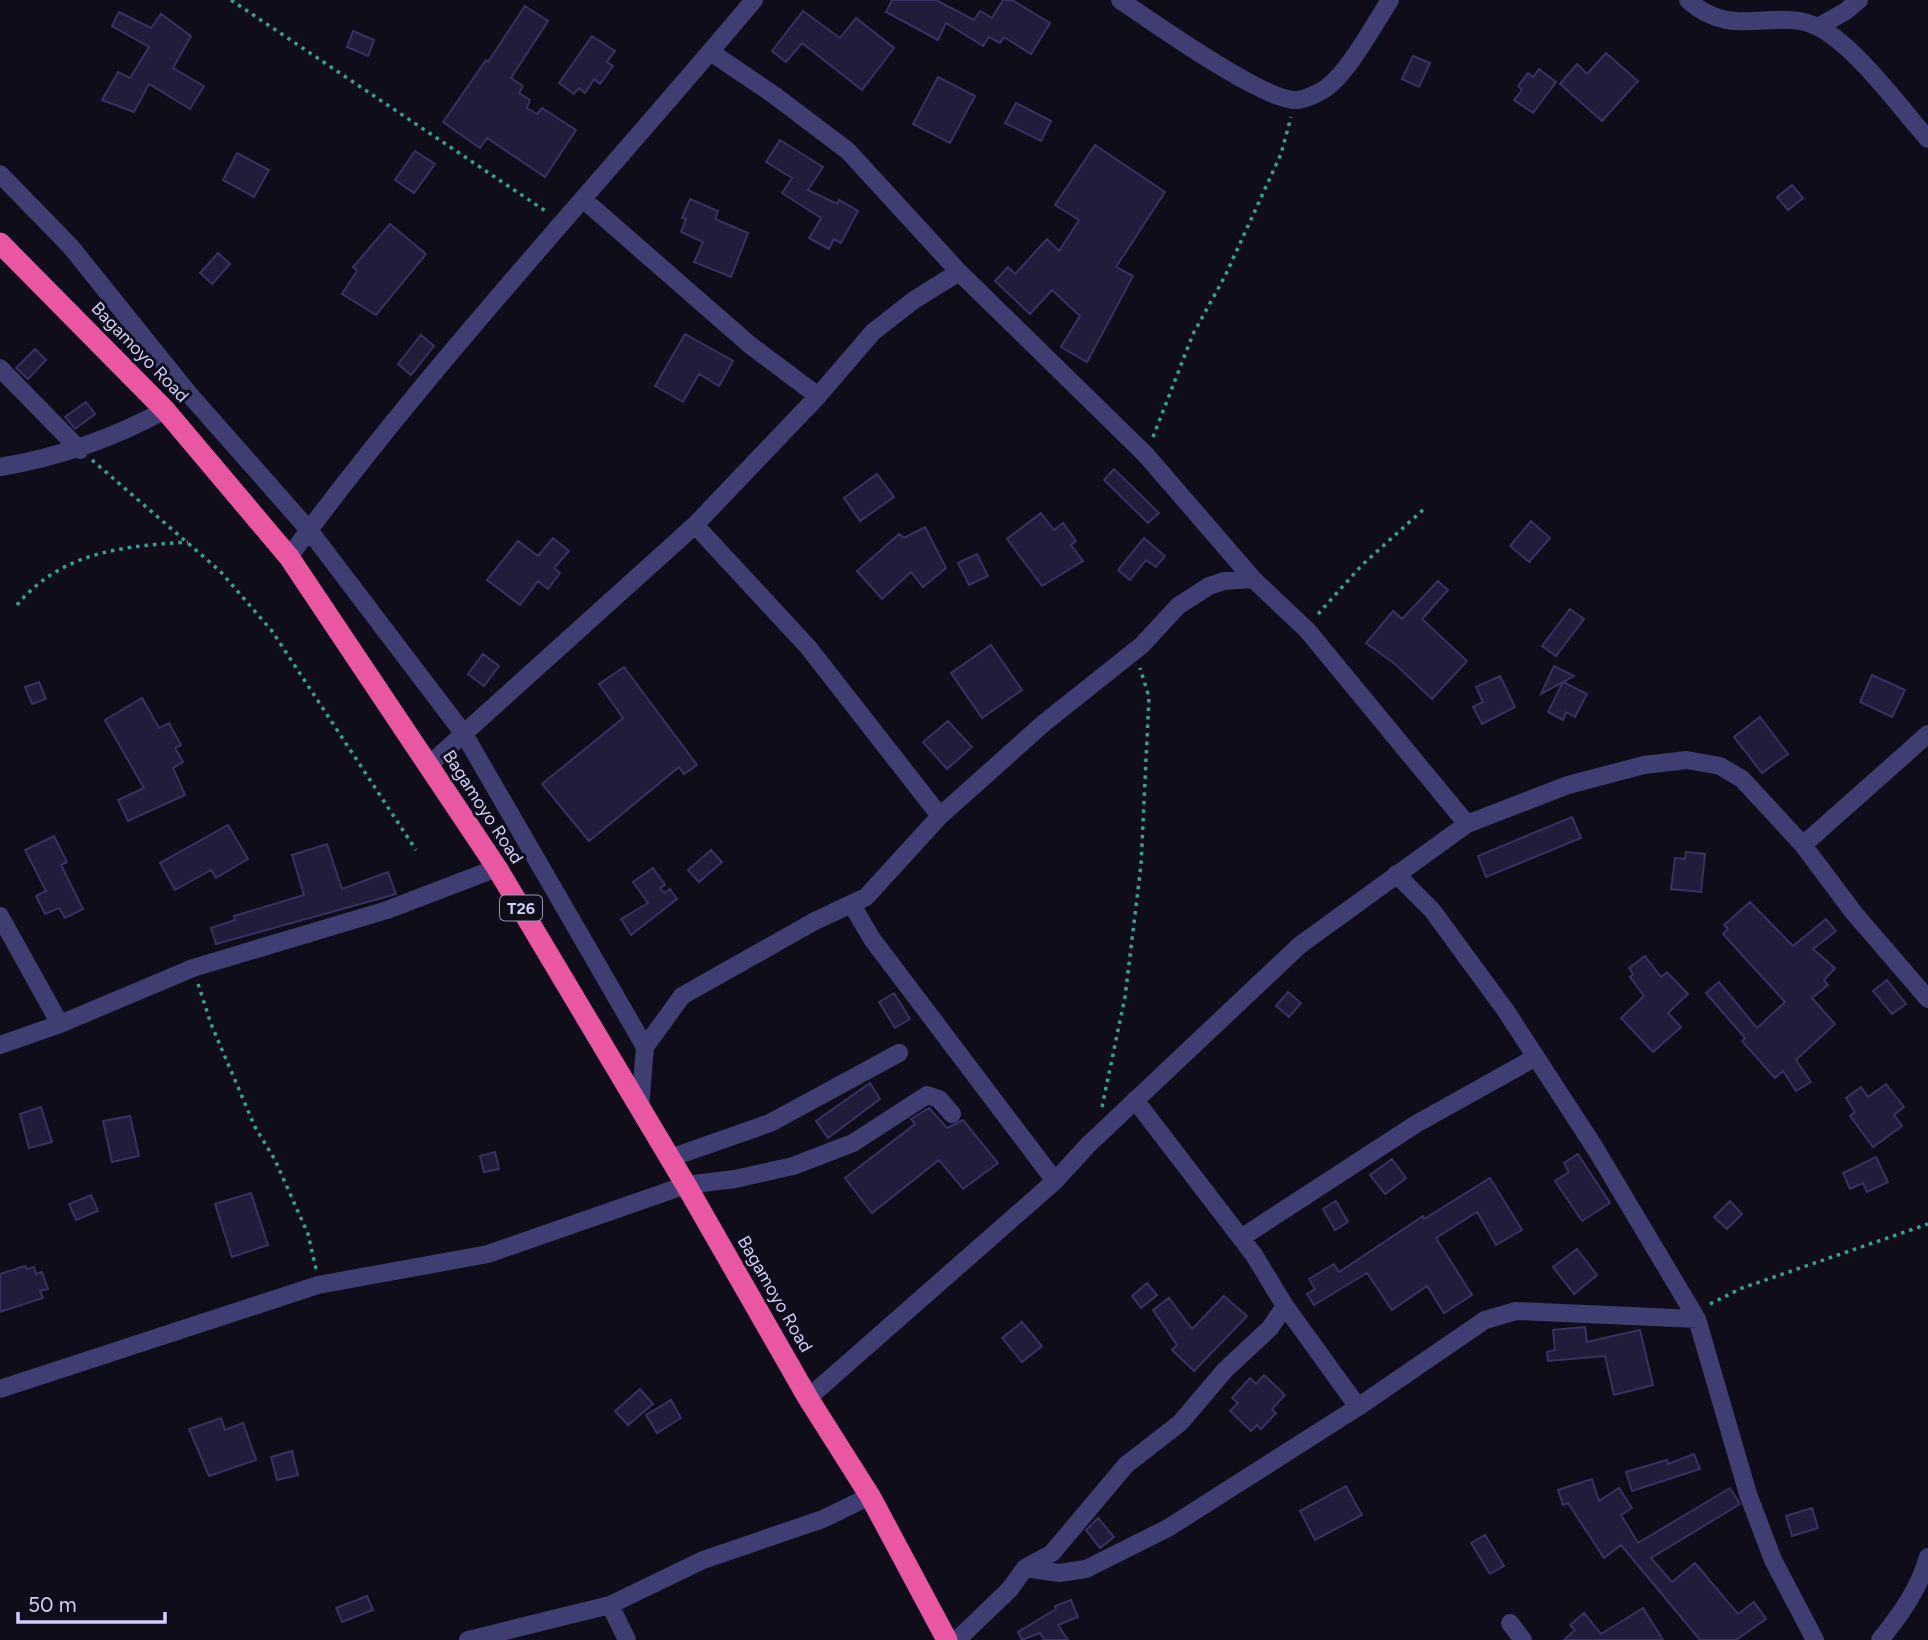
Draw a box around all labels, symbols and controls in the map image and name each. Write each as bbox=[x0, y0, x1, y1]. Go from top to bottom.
street label: Bagamoyo Road bbox=[87, 297, 193, 407]
street label: Bagamoyo Road bbox=[438, 746, 528, 868]
road number: T26 bbox=[500, 896, 542, 920]
street label: Bagamoyo Road bbox=[733, 1232, 817, 1356]
scale bar bbox=[18, 1580, 164, 1624]
text: 50 m bbox=[28, 1592, 77, 1617]

